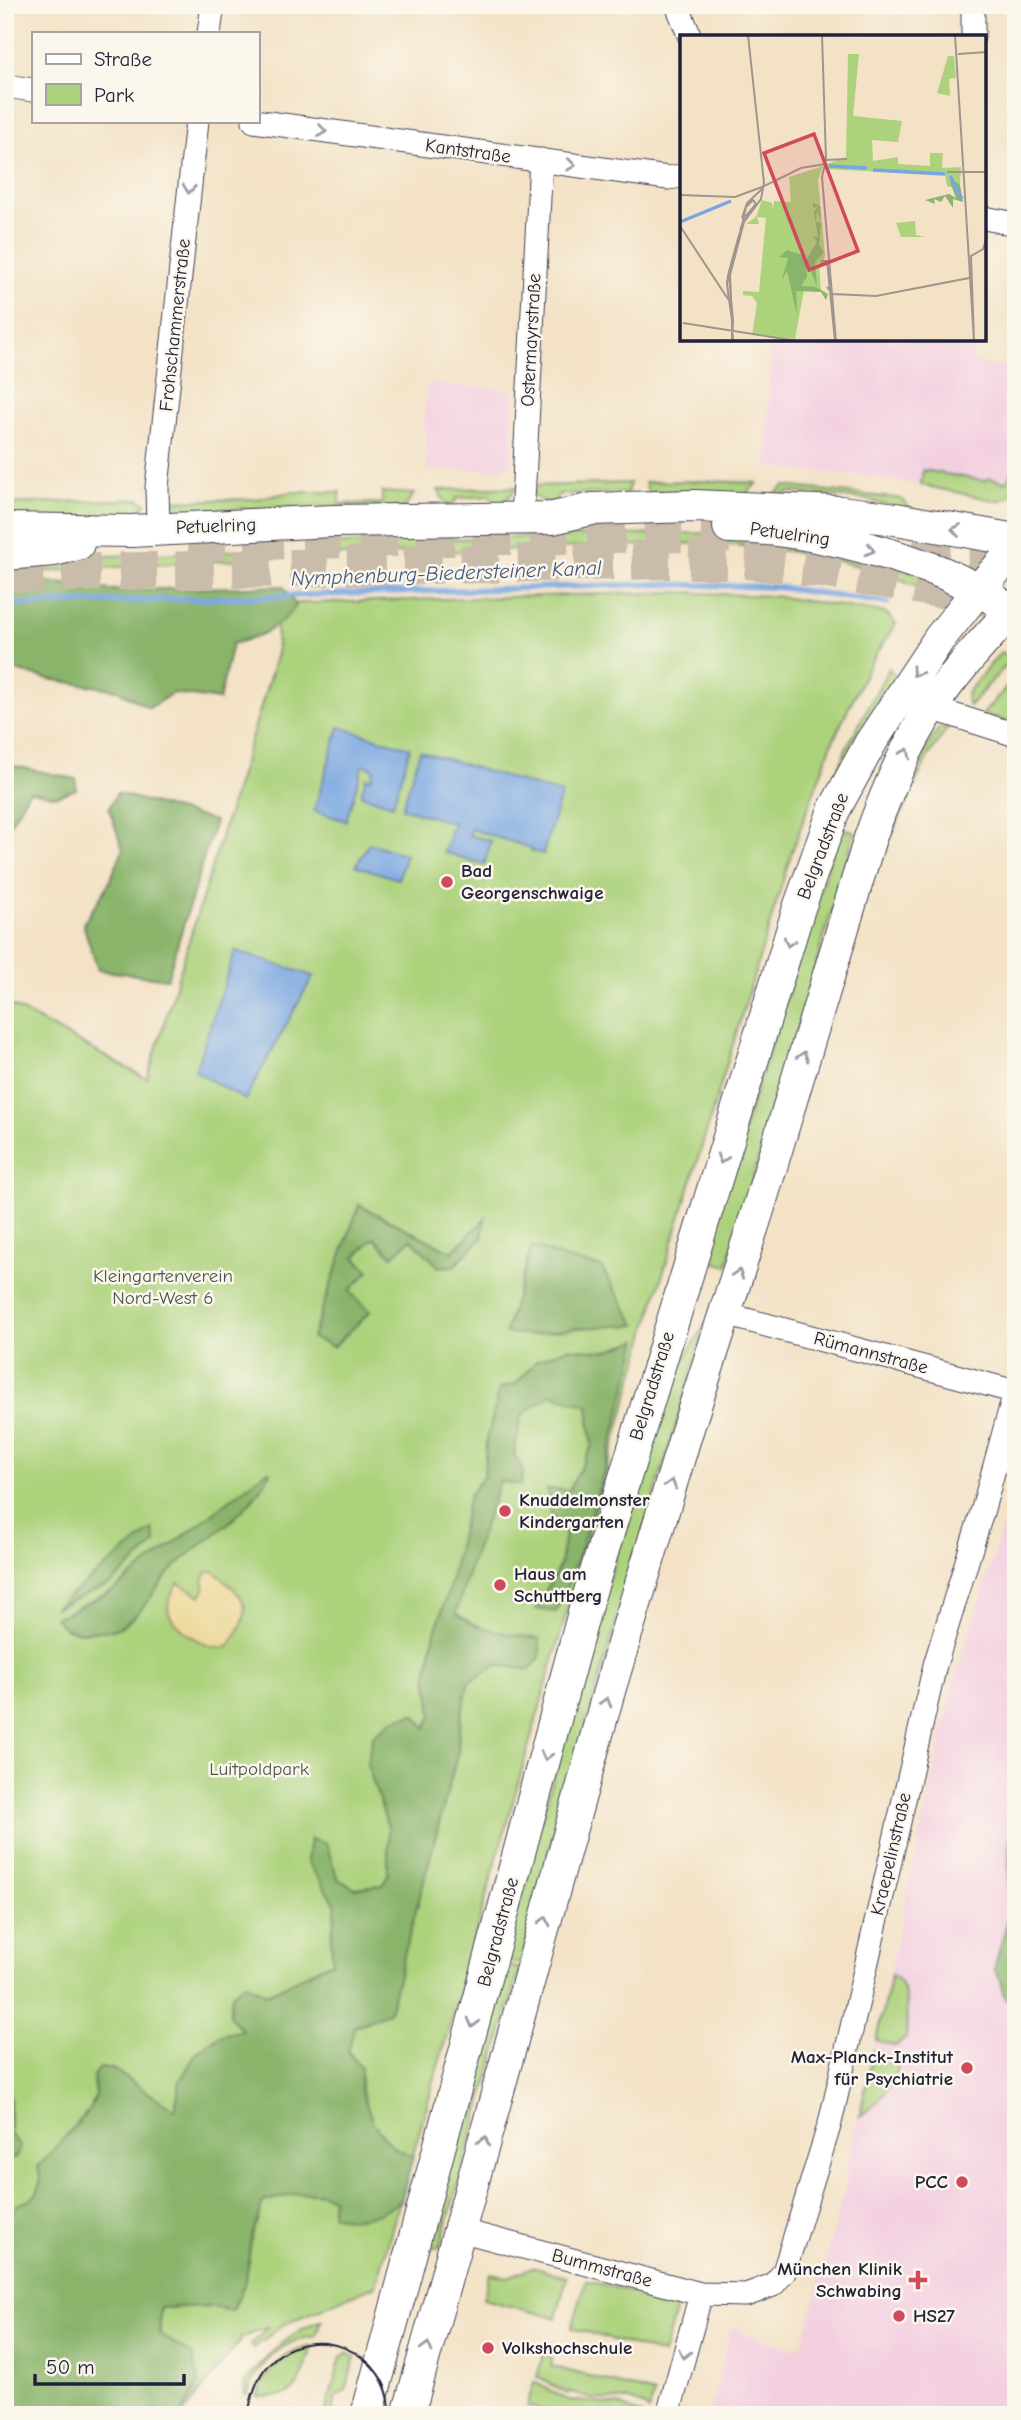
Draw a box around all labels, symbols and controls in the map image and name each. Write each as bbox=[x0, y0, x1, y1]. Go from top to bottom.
legend bbox=[32, 32, 259, 122]
inset map bbox=[680, 35, 986, 341]
text: Straße bbox=[94, 47, 152, 71]
text: Park bbox=[94, 83, 134, 107]
one-way arrow bbox=[316, 123, 328, 138]
street label: Kantstraße bbox=[424, 134, 512, 168]
one-way arrow bbox=[566, 157, 577, 172]
one-way arrow bbox=[182, 183, 197, 194]
street label: Frohschammerstraße bbox=[155, 237, 195, 413]
street label: Ostermayrstraße bbox=[517, 273, 545, 407]
street label: Petuelring bbox=[175, 514, 257, 538]
street label: Petuelring bbox=[749, 517, 831, 551]
one-way arrow bbox=[950, 522, 962, 537]
one-way arrow bbox=[864, 541, 876, 556]
water label: Nymphenburg-Biedersteiner Kanal bbox=[290, 556, 602, 590]
one-way arrow bbox=[912, 664, 924, 677]
one-way arrow bbox=[897, 748, 911, 760]
street label: Belgradstraße bbox=[793, 790, 853, 902]
place label: Bad Georgenschwaige bbox=[461, 860, 604, 904]
marker: Bad Georgenschwaige bbox=[439, 874, 455, 890]
one-way arrow bbox=[782, 935, 797, 947]
one-way arrow bbox=[795, 1050, 810, 1062]
one-way arrow bbox=[715, 1153, 730, 1165]
park label: Kleingartenverein Nord-West 6 bbox=[93, 1265, 233, 1309]
one-way arrow bbox=[729, 1268, 744, 1280]
street label: Rümannstraße bbox=[811, 1327, 931, 1379]
street label: Belgradstraße bbox=[625, 1329, 679, 1443]
one-way arrow bbox=[663, 1479, 678, 1491]
place label: Knuddelmonster Kindergarten bbox=[519, 1489, 650, 1533]
marker: Knuddelmonster Kindergarten bbox=[497, 1503, 513, 1519]
place label: Haus am Schuttberg bbox=[514, 1563, 602, 1607]
marker: Haus am Schuttberg bbox=[492, 1577, 508, 1593]
one-way arrow bbox=[598, 1696, 612, 1708]
one-way arrow bbox=[540, 1750, 554, 1762]
park label: Luitpoldpark bbox=[209, 1758, 310, 1780]
street label: Kraepelinstraße bbox=[866, 1790, 916, 1918]
street label: Belgradstraße bbox=[473, 1875, 523, 1989]
one-way arrow bbox=[537, 1916, 551, 1928]
one-way arrow bbox=[467, 2017, 481, 2029]
place label: Max-Planck-Institut für Psychiatrie bbox=[791, 2046, 954, 2090]
marker: Max-Planck-Institut für Psychiatrie bbox=[959, 2060, 975, 2076]
one-way arrow bbox=[476, 2135, 490, 2147]
place label: PCC bbox=[915, 2171, 949, 2193]
marker: PCC bbox=[954, 2174, 970, 2190]
street label: Bummstraße bbox=[550, 2244, 654, 2292]
place label: München Klinik Schwabing bbox=[777, 2258, 903, 2302]
marker: München Klinik Schwabing bbox=[908, 2270, 928, 2290]
place label: HS27 bbox=[913, 2305, 955, 2327]
marker: HS27 bbox=[891, 2308, 907, 2324]
place label: Volkshochschule bbox=[502, 2337, 632, 2359]
marker: Volkshochschule bbox=[480, 2340, 496, 2356]
one-way arrow bbox=[418, 2341, 433, 2353]
scale bar bbox=[35, 2343, 184, 2387]
one-way arrow bbox=[678, 2348, 693, 2360]
text: 50 m bbox=[46, 2355, 95, 2379]

